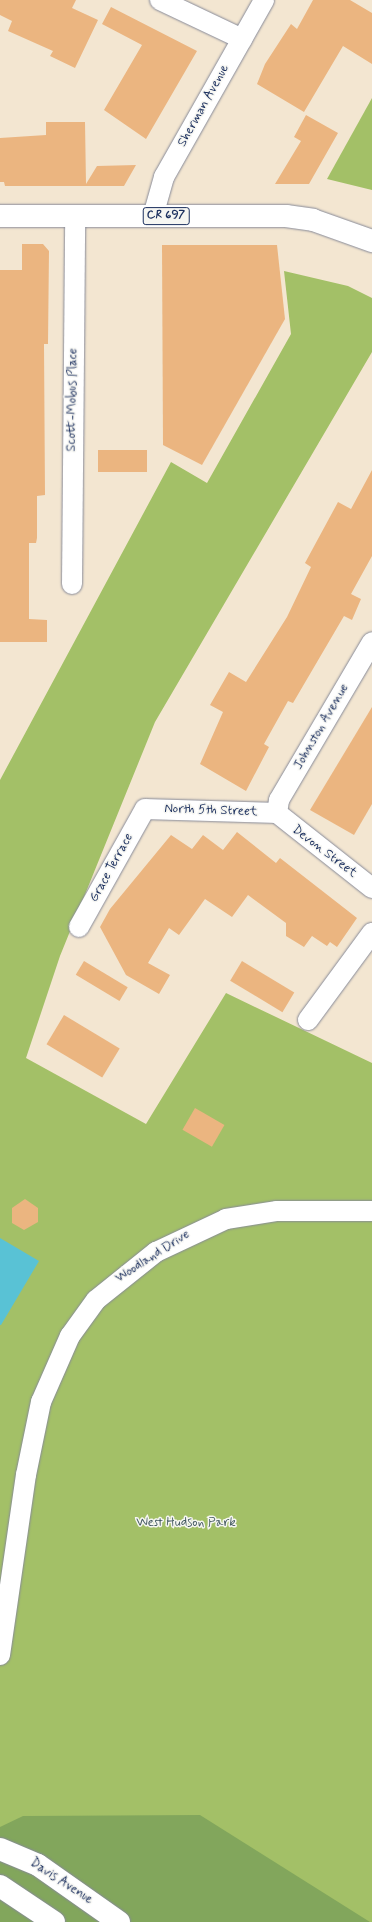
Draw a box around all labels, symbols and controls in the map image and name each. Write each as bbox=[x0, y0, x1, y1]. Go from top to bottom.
street label: Sherman Avenue bbox=[174, 61, 234, 151]
road number: CR 697 bbox=[142, 206, 190, 226]
street label: Scott-Mobus Place bbox=[64, 348, 82, 452]
street label: Johnston Avenue bbox=[292, 682, 352, 772]
street label: North 5th Street bbox=[164, 802, 258, 820]
street label: Devon Street bbox=[288, 823, 360, 881]
street label: Grace Terrace bbox=[87, 831, 137, 905]
street label: Woodland Drive bbox=[113, 1227, 193, 1287]
park label: West Hudson Park bbox=[137, 1515, 235, 1531]
street label: Davis Avenue bbox=[26, 1855, 96, 1909]

